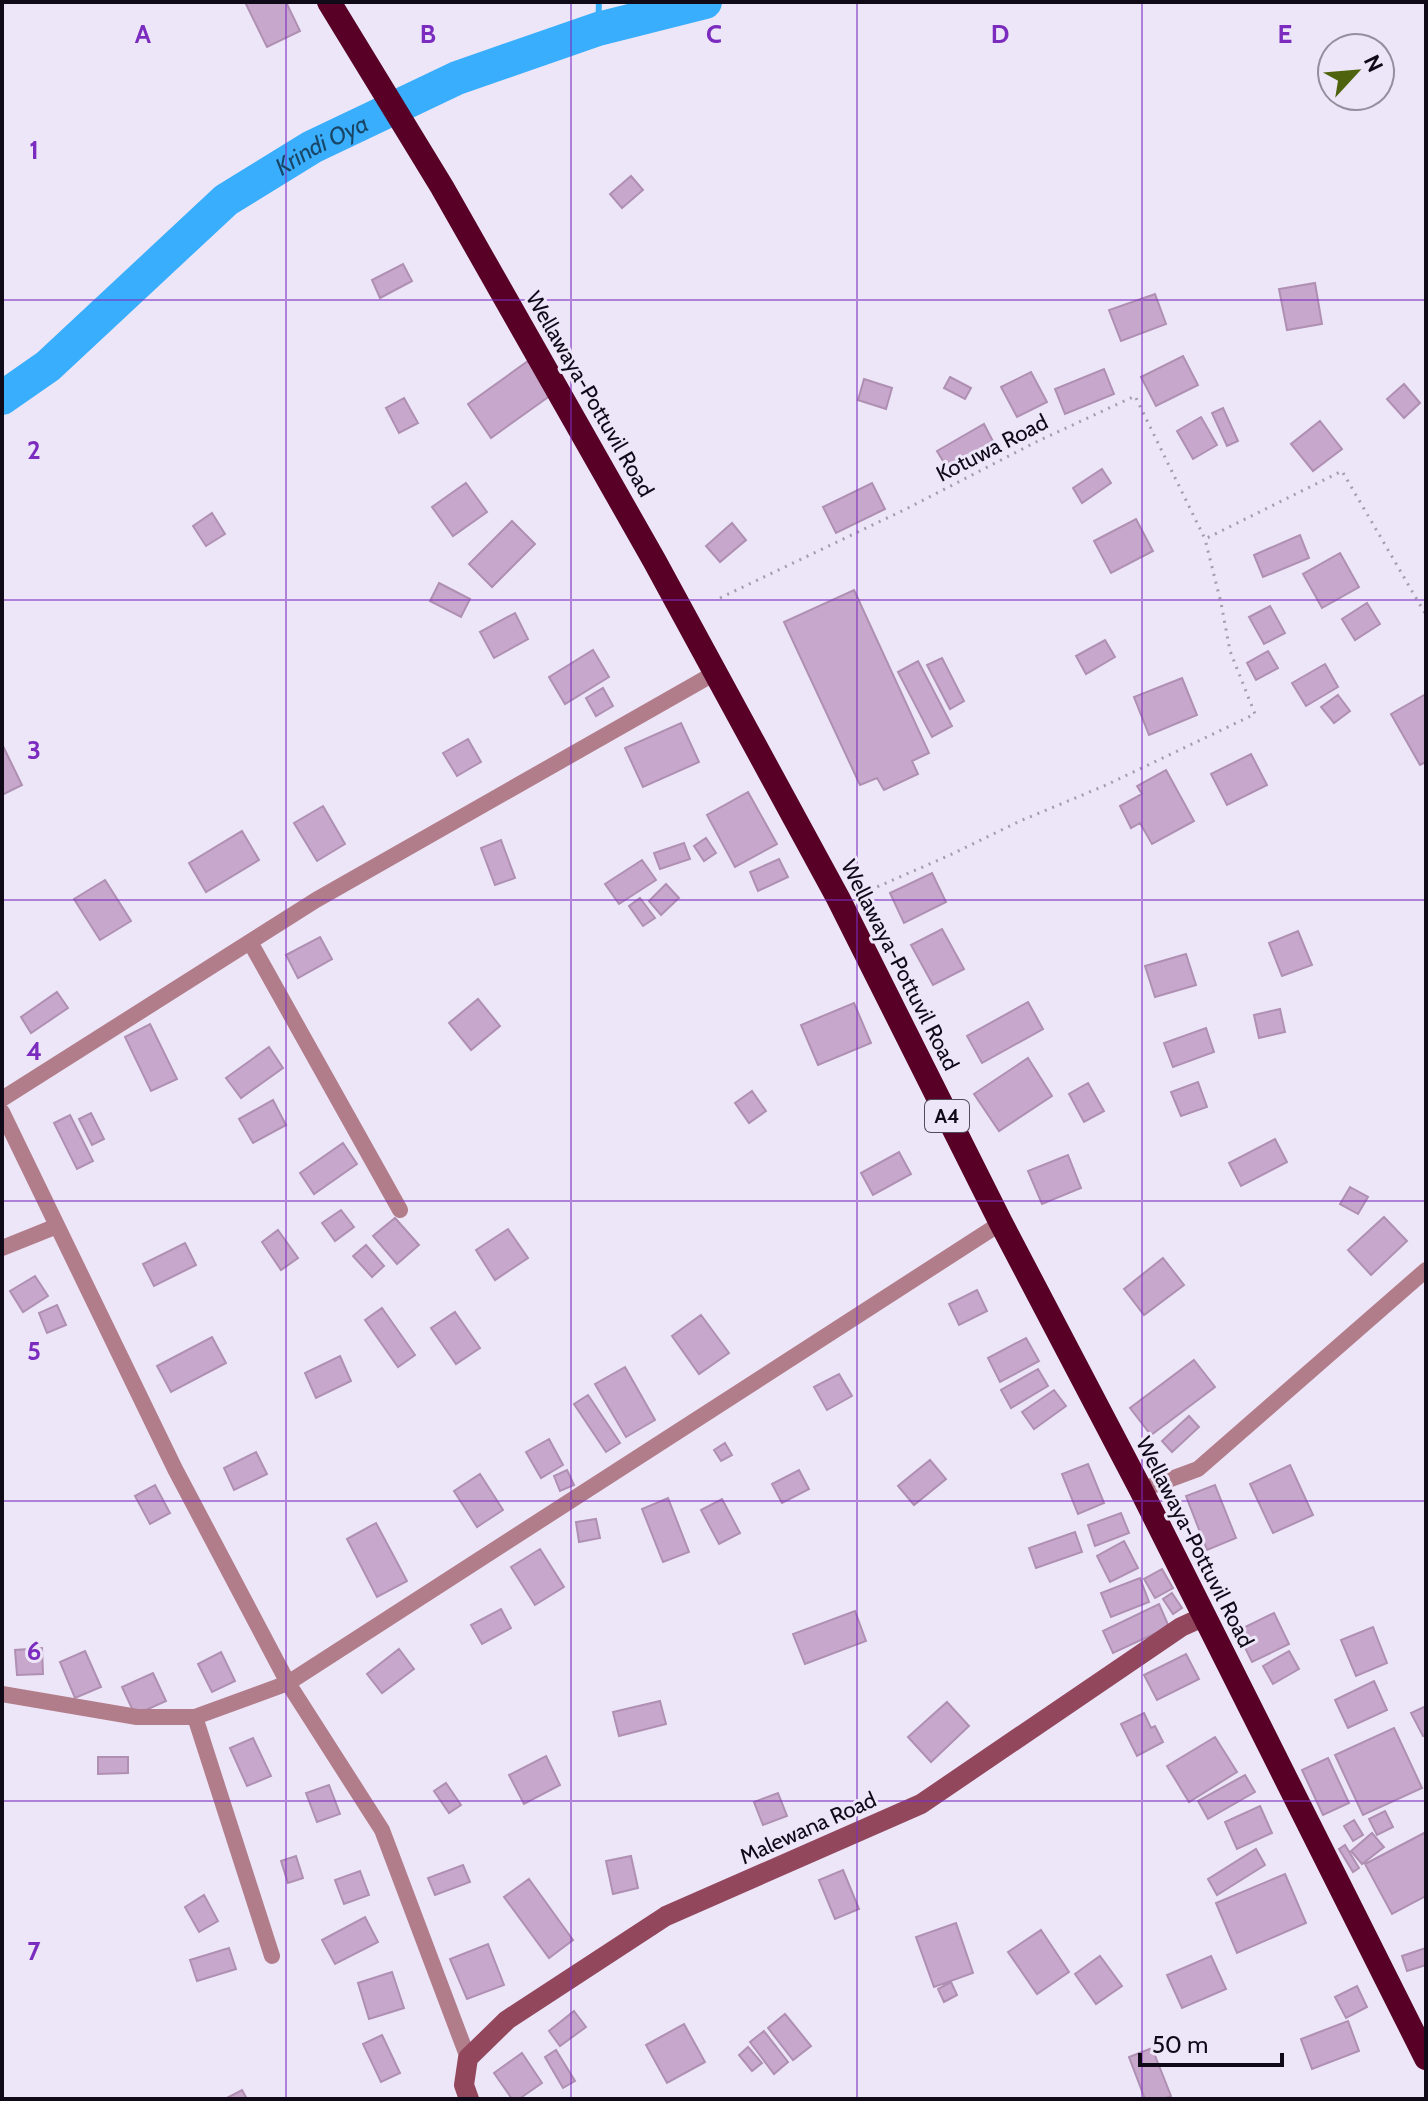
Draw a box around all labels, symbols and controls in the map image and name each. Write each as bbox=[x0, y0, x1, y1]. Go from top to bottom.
text: A bbox=[135, 18, 152, 50]
text: B bbox=[420, 18, 436, 50]
text: C bbox=[706, 18, 722, 50]
text: D bbox=[991, 18, 1009, 50]
text: E bbox=[1278, 18, 1292, 50]
north arrow bbox=[1316, 32, 1396, 112]
text: N bbox=[1358, 51, 1389, 76]
water label: Krindi Oya bbox=[269, 108, 373, 181]
text: 1 bbox=[29, 134, 39, 166]
street label: Wellawaya-Pottuvil Road bbox=[520, 287, 660, 501]
street label: Kotuwa Road bbox=[932, 408, 1052, 488]
text: 2 bbox=[27, 434, 41, 466]
text: 3 bbox=[27, 734, 41, 766]
street label: Wellawaya-Pottuvil Road bbox=[835, 855, 965, 1075]
text: 4 bbox=[26, 1035, 42, 1067]
road number: A4 bbox=[925, 1100, 969, 1132]
text: 5 bbox=[27, 1335, 41, 1367]
street label: Wellawaya-Pottuvil Road bbox=[1130, 1432, 1260, 1652]
text: 6 bbox=[27, 1635, 41, 1667]
street label: Malewana Road bbox=[736, 1786, 880, 1870]
text: 7 bbox=[27, 1935, 41, 1967]
scale bar bbox=[1140, 2017, 1282, 2067]
text: 50 m bbox=[1152, 2030, 1208, 2059]

